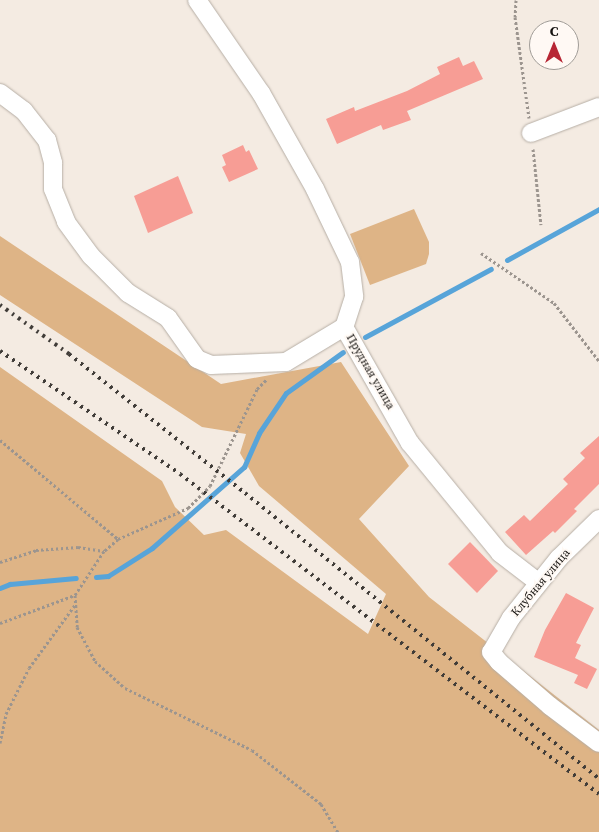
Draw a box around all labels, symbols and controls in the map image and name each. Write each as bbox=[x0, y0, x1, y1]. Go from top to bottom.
north arrow bbox=[529, 20, 579, 70]
text: С bbox=[550, 21, 558, 41]
street label: Прудная улица bbox=[343, 332, 397, 412]
street label: Клубная улица bbox=[509, 546, 573, 620]

